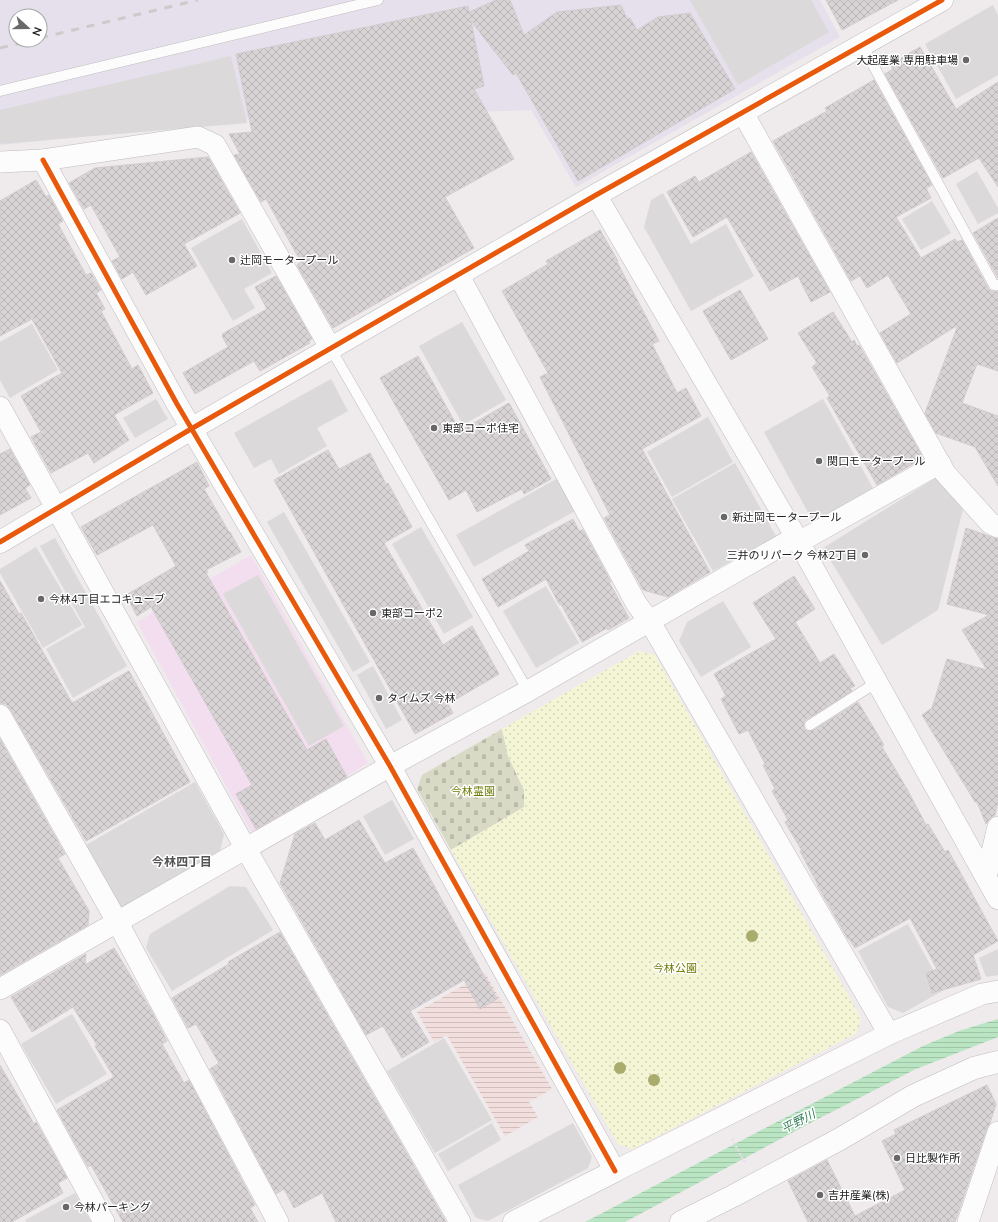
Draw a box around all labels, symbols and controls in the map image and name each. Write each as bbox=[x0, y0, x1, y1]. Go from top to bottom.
north arrow bbox=[8, 8, 48, 48]
text: N bbox=[29, 25, 45, 38]
place label: 大起産業 専用駐車場 bbox=[856, 53, 958, 67]
marker: 大起産業 専用駐車場 bbox=[961, 55, 971, 65]
place label: 辻岡モータープール bbox=[240, 253, 338, 267]
marker: 辻岡モータープール bbox=[227, 255, 237, 265]
place label: 東部コーポ住宅 bbox=[442, 421, 519, 435]
marker: 東部コーポ住宅 bbox=[429, 423, 439, 433]
place label: 関口モータープール bbox=[827, 454, 925, 468]
marker: 関口モータープール bbox=[814, 456, 824, 466]
place label: 新辻岡モータープール bbox=[732, 510, 841, 524]
marker: 新辻岡モータープール bbox=[719, 512, 729, 522]
place label: 三井のリパーク 今林2丁目 bbox=[727, 548, 857, 562]
marker: 三井のリパーク 今林2丁目 bbox=[860, 550, 870, 560]
place label: 今林4丁目エコキューブ bbox=[49, 592, 165, 606]
marker: 今林4丁目エコキューブ bbox=[36, 594, 46, 604]
place label: 東部コーポ2 bbox=[381, 606, 443, 620]
marker: 東部コーポ2 bbox=[368, 608, 378, 618]
place label: タイムズ 今林 bbox=[387, 691, 456, 705]
marker: タイムズ 今林 bbox=[374, 693, 384, 703]
park label: 今林霊園 bbox=[451, 784, 495, 798]
district label: 今林四丁目 bbox=[152, 854, 212, 869]
park label: 今林公園 bbox=[653, 961, 697, 975]
water label: 平野川 bbox=[779, 1105, 819, 1136]
place label: 日比製作所 bbox=[905, 1151, 961, 1165]
marker: 日比製作所 bbox=[892, 1153, 902, 1163]
place label: 吉井産業(株) bbox=[828, 1188, 890, 1202]
marker: 吉井産業(株) bbox=[815, 1190, 825, 1200]
place label: 今林パーキング bbox=[74, 1200, 151, 1214]
marker: 今林パーキング bbox=[61, 1202, 71, 1212]

